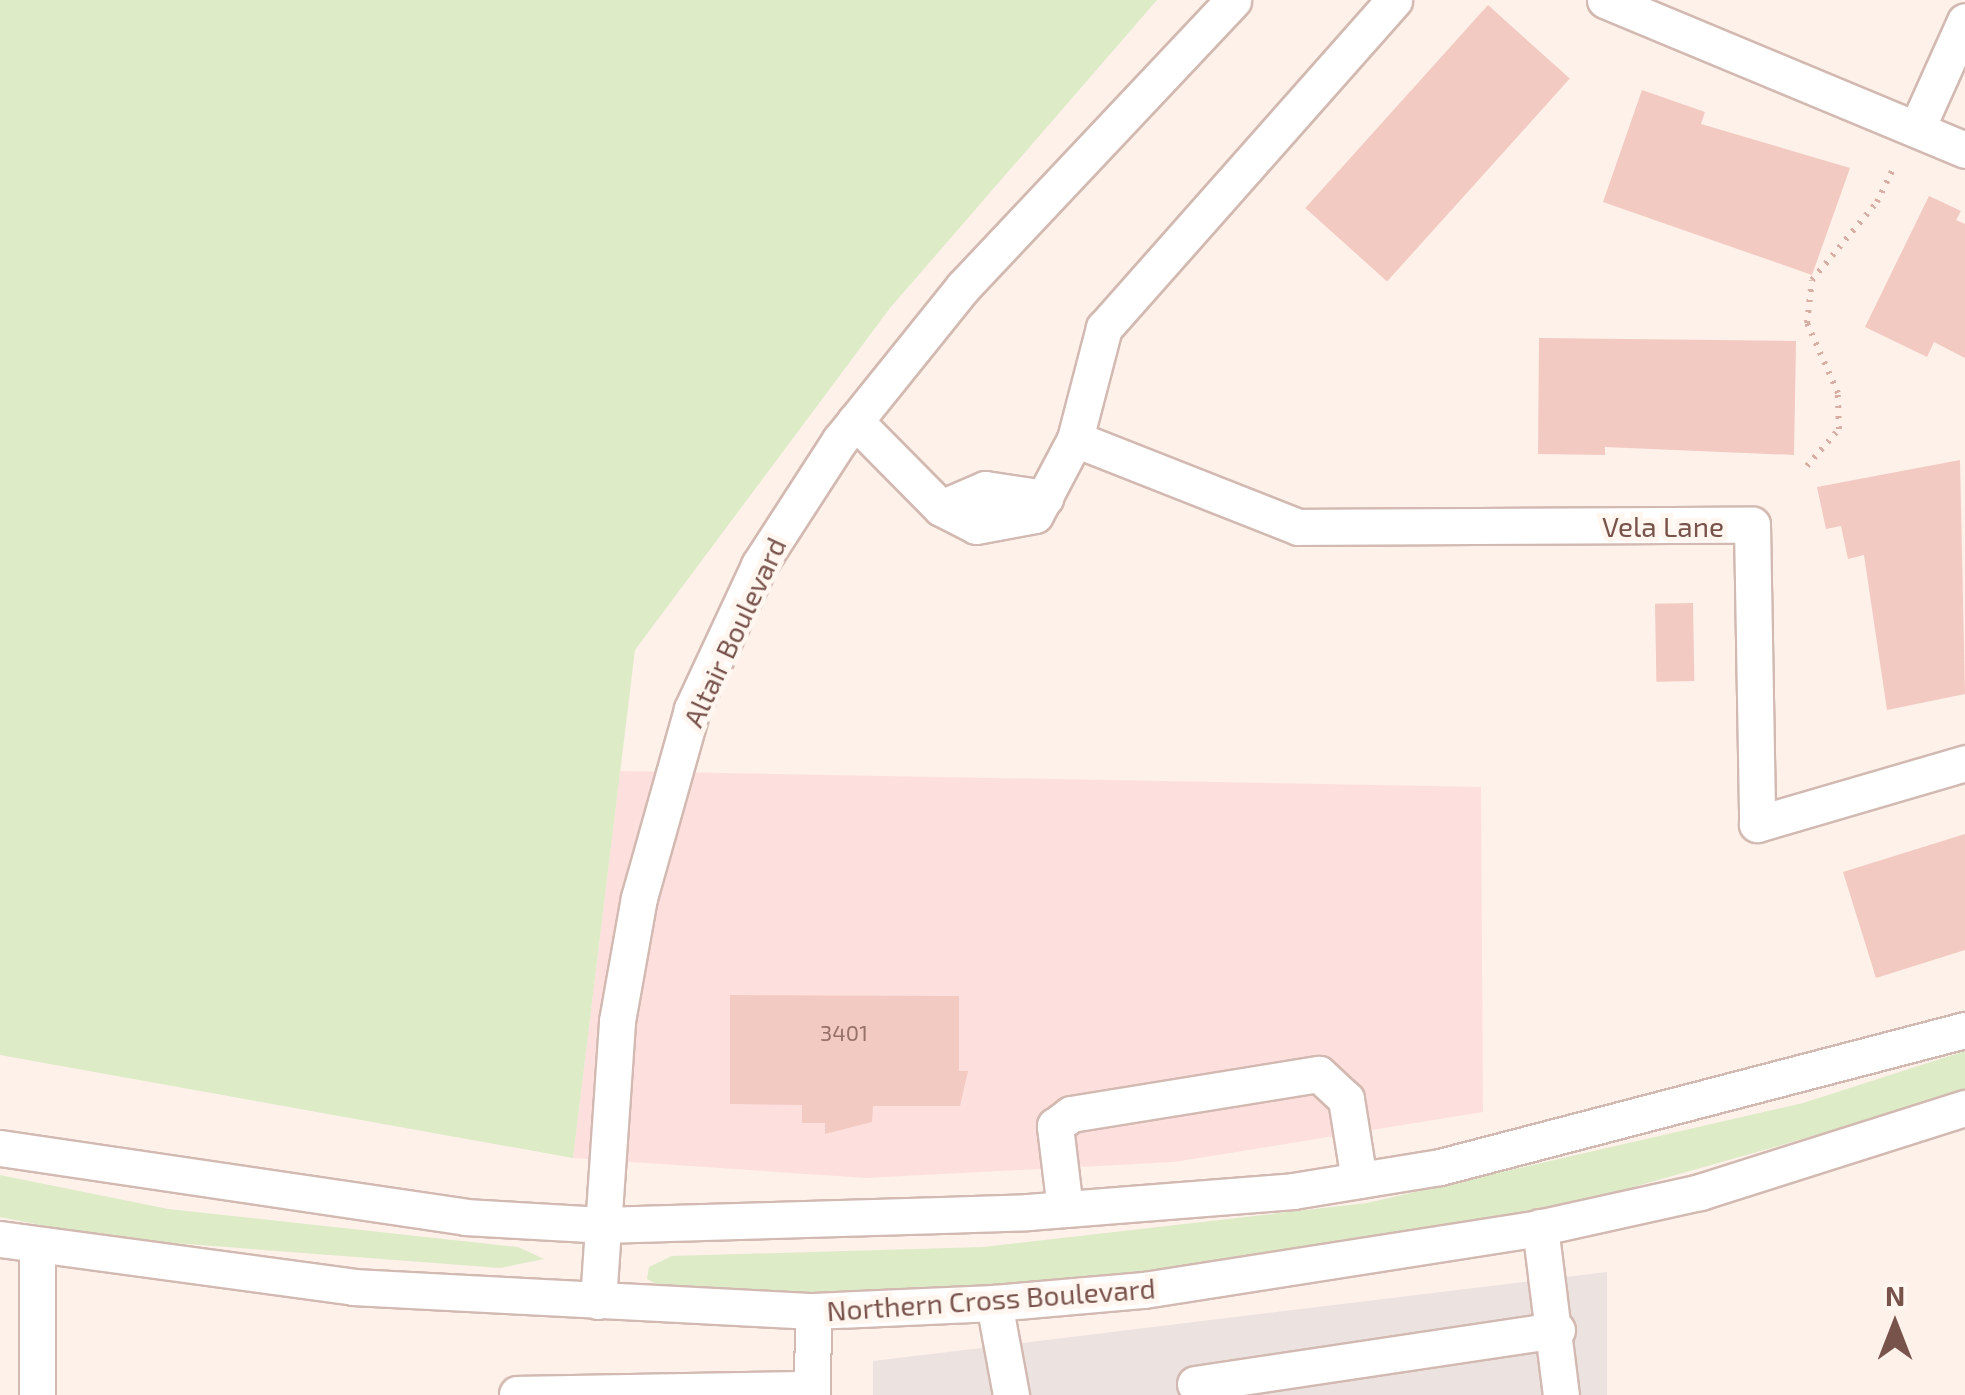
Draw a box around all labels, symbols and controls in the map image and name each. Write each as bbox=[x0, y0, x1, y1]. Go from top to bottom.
street label: Vela Lane bbox=[1602, 509, 1724, 543]
street label: Altair Boulevard bbox=[675, 532, 793, 732]
house number: 3401 bbox=[820, 1020, 868, 1046]
street label: Northern Cross Boulevard bbox=[825, 1271, 1157, 1327]
north arrow bbox=[1845, 1275, 1945, 1375]
text: N bbox=[1885, 1278, 1905, 1312]

